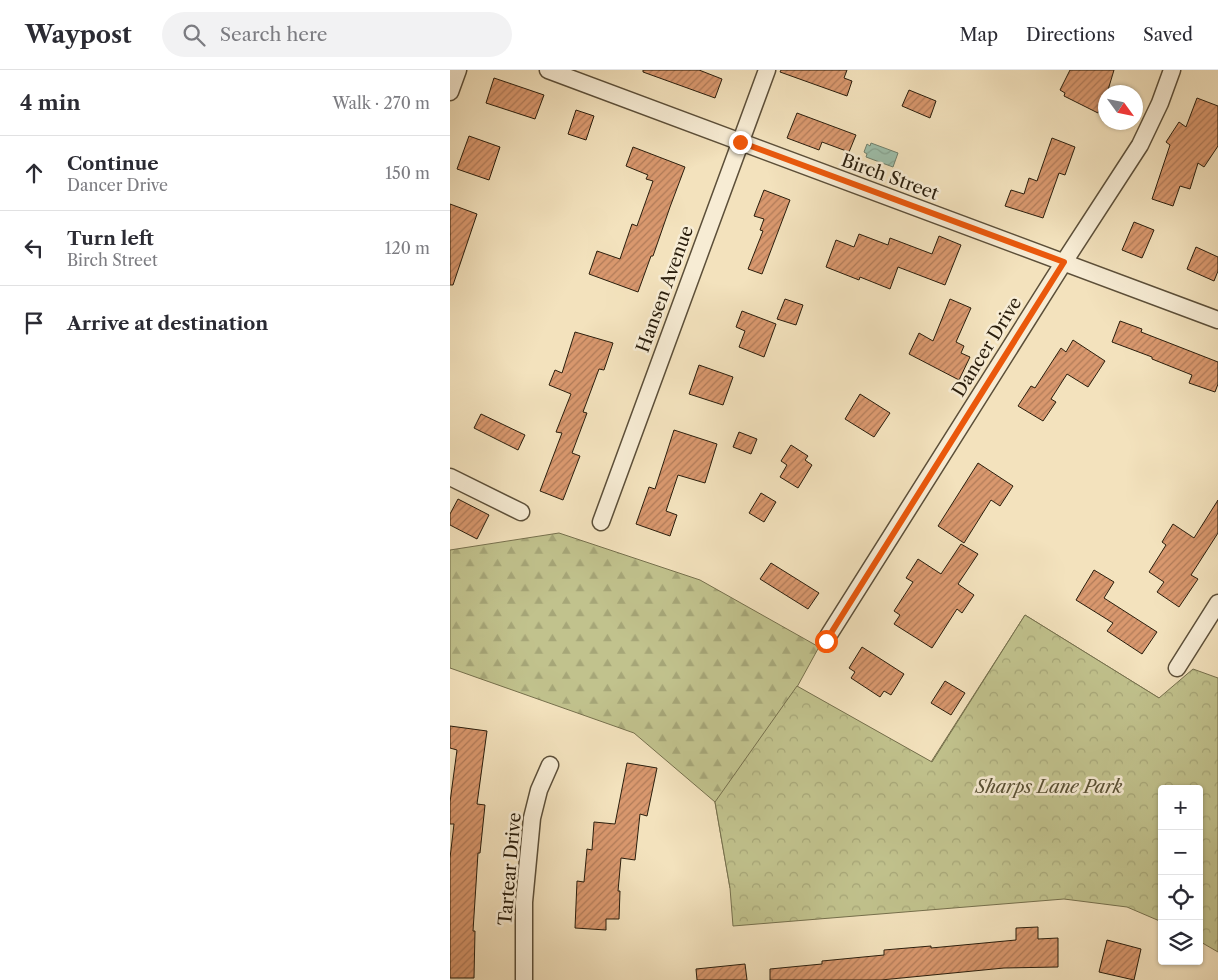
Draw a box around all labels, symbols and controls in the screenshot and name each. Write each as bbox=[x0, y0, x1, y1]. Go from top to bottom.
search box bbox=[162, 12, 512, 57]
text: Waypost bbox=[25, 20, 132, 49]
icon: search bbox=[180, 21, 208, 49]
text: Search here bbox=[220, 23, 327, 46]
text: Map bbox=[959, 24, 998, 46]
text: Directions bbox=[1026, 24, 1115, 46]
text: Saved bbox=[1143, 24, 1193, 46]
north arrow bbox=[1098, 85, 1143, 130]
text: 4 min bbox=[20, 90, 81, 115]
text: Walk · 270 m bbox=[332, 93, 430, 113]
route end bbox=[729, 131, 752, 154]
street label: Birch Street bbox=[838, 149, 942, 205]
text: Continue bbox=[67, 152, 159, 175]
icon: ahead bbox=[20, 159, 48, 187]
text: 150 m bbox=[385, 163, 430, 183]
text: Dancer Drive bbox=[67, 175, 168, 195]
street label: Hansen Avenue bbox=[632, 223, 698, 355]
text: Turn left bbox=[67, 227, 154, 250]
icon: left bbox=[20, 234, 48, 262]
text: 120 m bbox=[385, 238, 430, 258]
text: Birch Street bbox=[67, 250, 158, 270]
street label: Dancer Drive bbox=[948, 293, 1026, 401]
icon: arrive bbox=[20, 309, 48, 337]
text: Arrive at destination bbox=[67, 312, 268, 335]
route start bbox=[815, 630, 838, 653]
park label: Sharps Lane Park bbox=[975, 776, 1123, 798]
map controls bbox=[1158, 785, 1203, 965]
button: + bbox=[1158, 785, 1203, 830]
street label: Tartear Drive bbox=[494, 811, 526, 927]
button: − bbox=[1158, 830, 1203, 875]
button: locate bbox=[1158, 875, 1203, 920]
button: layers bbox=[1158, 920, 1203, 965]

